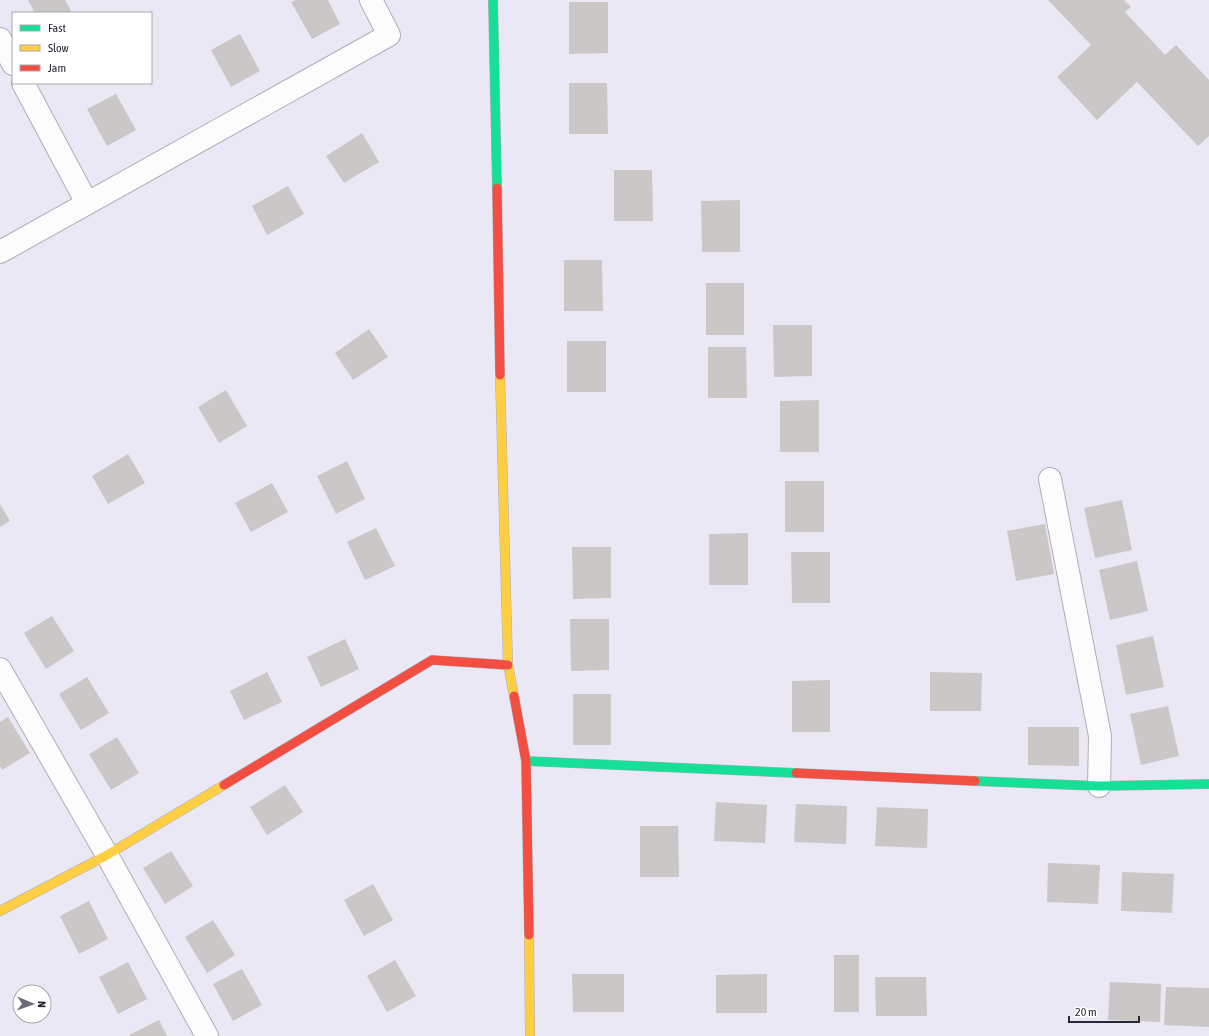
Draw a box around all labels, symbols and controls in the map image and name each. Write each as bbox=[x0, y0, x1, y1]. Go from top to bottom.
legend bbox=[12, 12, 152, 84]
text: Fast bbox=[48, 21, 66, 35]
text: Slow bbox=[48, 41, 69, 55]
text: Jam bbox=[48, 61, 66, 75]
north arrow bbox=[12, 984, 52, 1024]
scale bar bbox=[1069, 998, 1139, 1024]
text: N bbox=[36, 1001, 48, 1008]
text: 20 m bbox=[1075, 1005, 1097, 1019]

